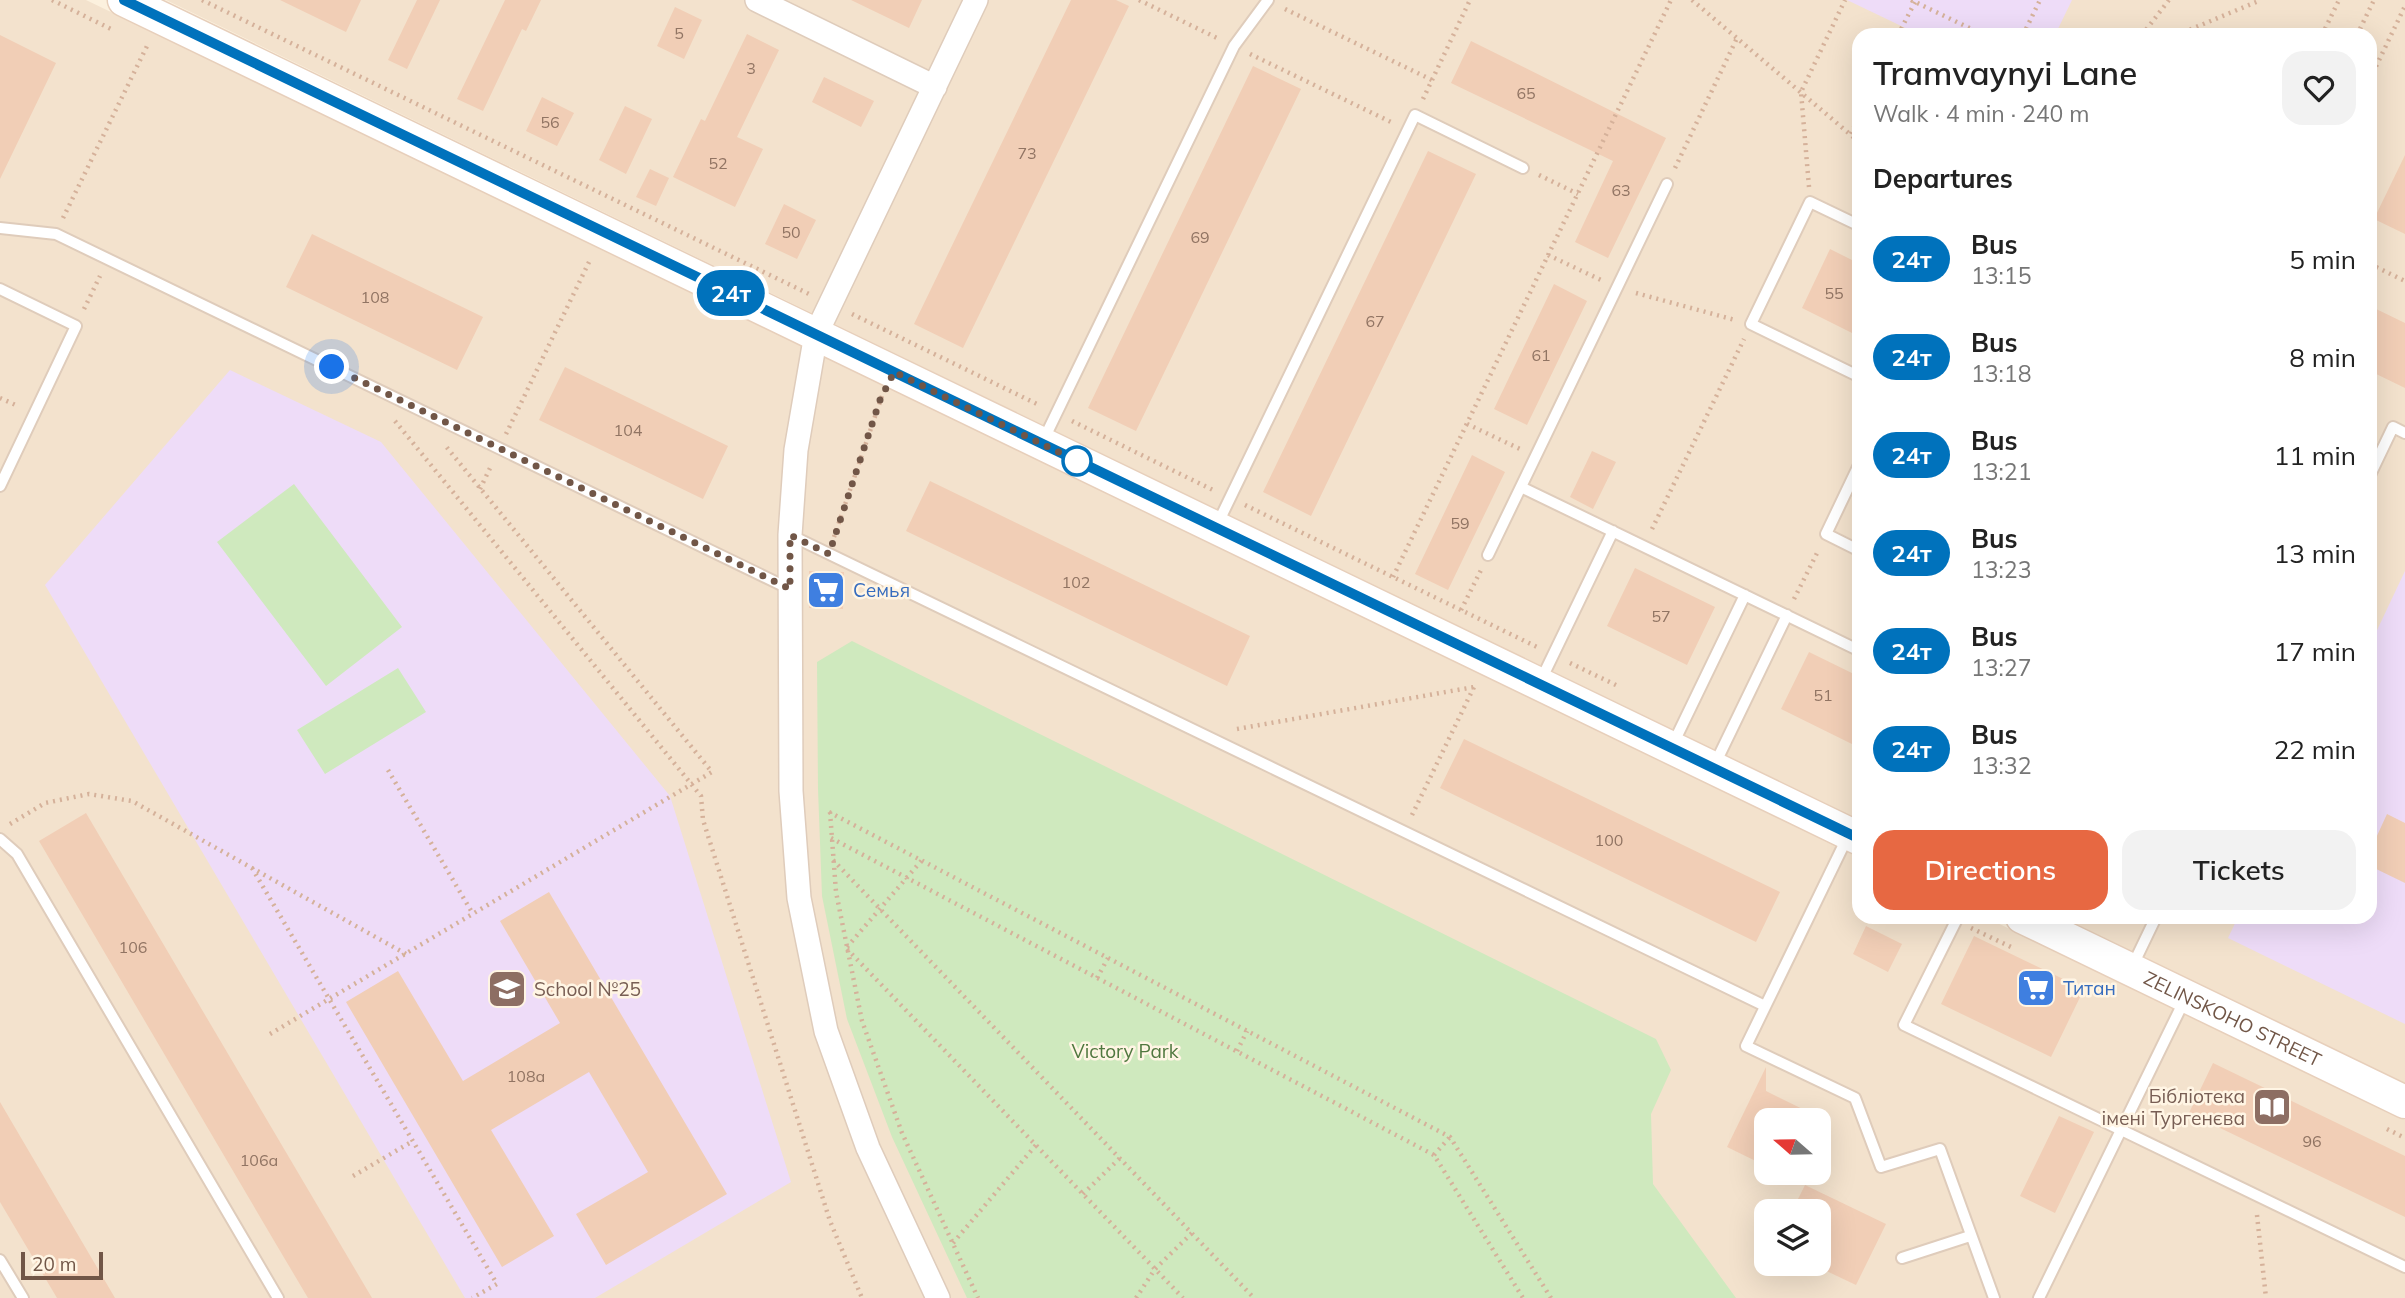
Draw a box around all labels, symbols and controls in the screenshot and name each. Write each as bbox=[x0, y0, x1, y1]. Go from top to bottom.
house number: 5 bbox=[674, 23, 684, 43]
button: heart bbox=[2282, 51, 2356, 125]
text: Tramvaynyi Lane bbox=[1873, 52, 2137, 93]
house number: 3 bbox=[746, 58, 756, 78]
house number: 65 bbox=[1516, 83, 1536, 103]
text: Walk · 4 min · 240 m bbox=[1873, 99, 2090, 128]
house number: 56 bbox=[540, 112, 560, 132]
house number: 73 bbox=[1017, 143, 1037, 163]
house number: 52 bbox=[708, 153, 728, 173]
text: Departures bbox=[1873, 162, 2013, 195]
house number: 63 bbox=[1611, 180, 1631, 200]
house number: 50 bbox=[781, 222, 801, 242]
house number: 69 bbox=[1190, 227, 1210, 247]
text: Bus bbox=[1971, 228, 2017, 261]
text: 5 min bbox=[2289, 243, 2356, 276]
text: 24т bbox=[1891, 244, 1932, 274]
text: 13:15 bbox=[1971, 261, 2031, 290]
line badge: 24т bbox=[691, 270, 771, 316]
text: 24т bbox=[711, 278, 751, 308]
house number: 55 bbox=[1824, 283, 1844, 303]
house number: 108 bbox=[361, 287, 389, 307]
house number: 67 bbox=[1365, 311, 1385, 331]
text: Bus bbox=[1971, 326, 2017, 359]
text: 8 min bbox=[2289, 341, 2356, 374]
text: 24т bbox=[1891, 342, 1932, 372]
house number: 61 bbox=[1531, 345, 1551, 365]
your location bbox=[314, 349, 349, 384]
text: 13:18 bbox=[1971, 359, 2031, 388]
house number: 104 bbox=[614, 420, 643, 440]
text: Bus bbox=[1971, 424, 2017, 457]
text: 11 min bbox=[2274, 439, 2356, 472]
text: 24т bbox=[1891, 440, 1932, 470]
unlabelled marker bbox=[1062, 446, 1092, 476]
text: 13:21 bbox=[1971, 457, 2031, 486]
house number: 59 bbox=[1450, 513, 1470, 533]
text: Bus bbox=[1971, 522, 2017, 555]
text: 13 min bbox=[2274, 537, 2356, 570]
text: 24т bbox=[1891, 538, 1932, 568]
text: 13:23 bbox=[1971, 555, 2031, 584]
supermarket icon: Семья bbox=[805, 569, 847, 611]
house number: 102 bbox=[1062, 572, 1090, 592]
place label: Семья bbox=[853, 578, 910, 602]
house number: 57 bbox=[1651, 606, 1671, 626]
text: Bus bbox=[1971, 620, 2017, 653]
text: 17 min bbox=[2274, 635, 2356, 668]
text: 24т bbox=[1891, 636, 1932, 666]
text: 13:27 bbox=[1971, 653, 2031, 682]
house number: 51 bbox=[1813, 685, 1833, 705]
text: Bus bbox=[1971, 718, 2017, 751]
text: 22 min bbox=[2274, 733, 2356, 766]
text: 24т bbox=[1891, 734, 1932, 764]
text: 13:32 bbox=[1971, 751, 2031, 780]
house number: 100 bbox=[1595, 830, 1623, 850]
button: Directions bbox=[1873, 830, 2108, 910]
button: Tickets bbox=[2122, 830, 2356, 910]
house number: 106 bbox=[119, 937, 147, 957]
street label: ZELINSKOHO STREET bbox=[2140, 966, 2326, 1072]
supermarket icon: Титан bbox=[2015, 967, 2057, 1009]
school or university icon: School №25 bbox=[486, 968, 528, 1010]
place label: Титан bbox=[2063, 976, 2116, 1000]
place label: School №25 bbox=[534, 977, 641, 1001]
park label: Victory Park bbox=[1071, 1039, 1179, 1063]
house number: 108а bbox=[507, 1066, 545, 1086]
place label: Бібліотека імені Тургенєва bbox=[2101, 1084, 2245, 1130]
library icon: Бібліотека імені Тургенєва bbox=[2251, 1086, 2293, 1128]
north arrow bbox=[1754, 1108, 1830, 1185]
map controls bbox=[1754, 1108, 1831, 1276]
house number: 96 bbox=[2302, 1131, 2322, 1151]
house number: 106а bbox=[240, 1150, 278, 1170]
button: layers bbox=[1754, 1199, 1831, 1276]
scale bar bbox=[21, 1249, 103, 1281]
text: 20 m bbox=[32, 1252, 76, 1276]

